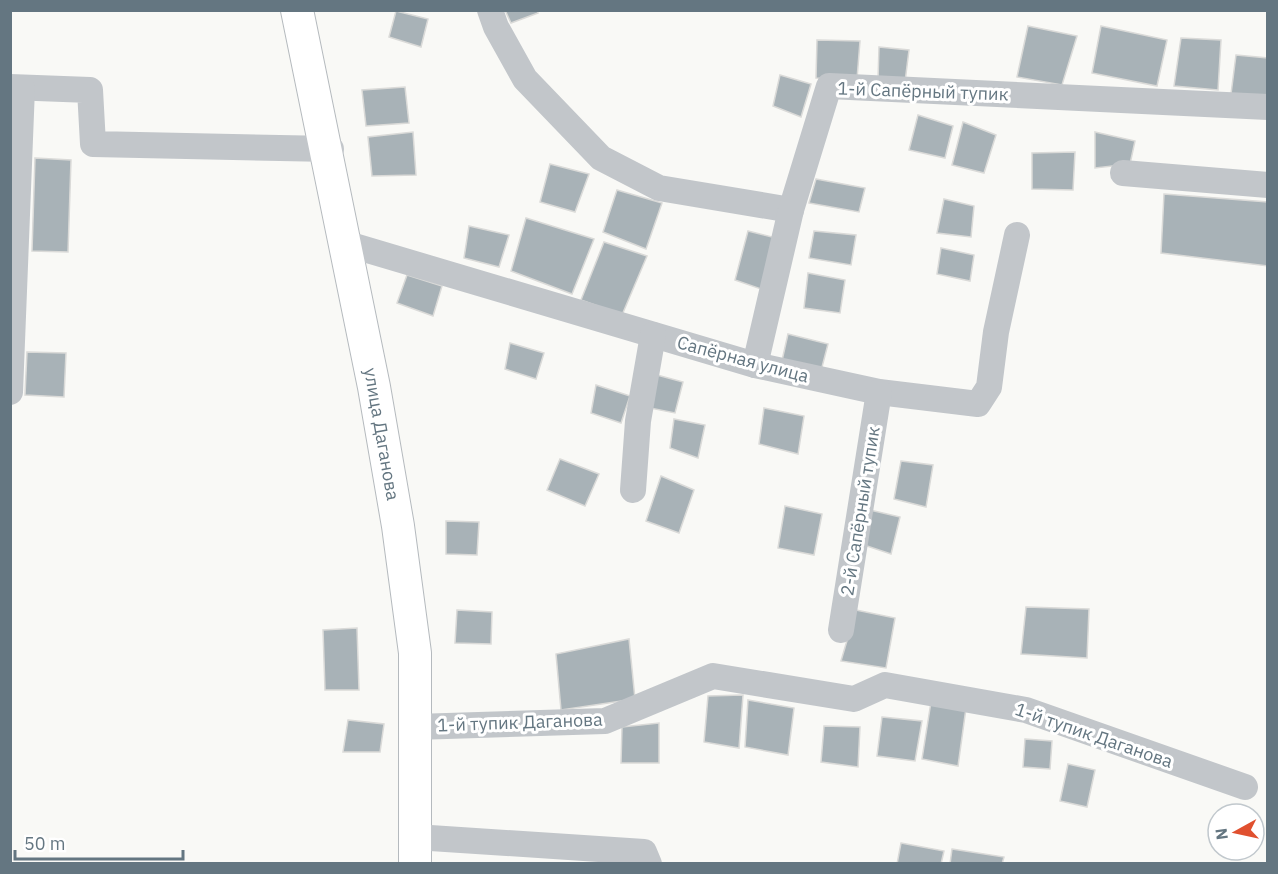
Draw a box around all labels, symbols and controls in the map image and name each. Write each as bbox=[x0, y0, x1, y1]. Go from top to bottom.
street label: 1-й Сапёрный тупик bbox=[837, 77, 1009, 105]
street label: Сапёрная улица bbox=[675, 330, 812, 388]
street label: улица Даганова bbox=[359, 366, 405, 502]
street label: 2-й Сапёрный тупик bbox=[835, 425, 885, 597]
street label: 1-й тупик Даганова bbox=[1012, 697, 1176, 773]
street label: 1-й тупик Даганова bbox=[437, 708, 603, 736]
north arrow bbox=[1206, 802, 1266, 862]
scale bar bbox=[15, 823, 183, 861]
text: N bbox=[1210, 827, 1232, 841]
text: 50 m bbox=[24, 832, 66, 855]

